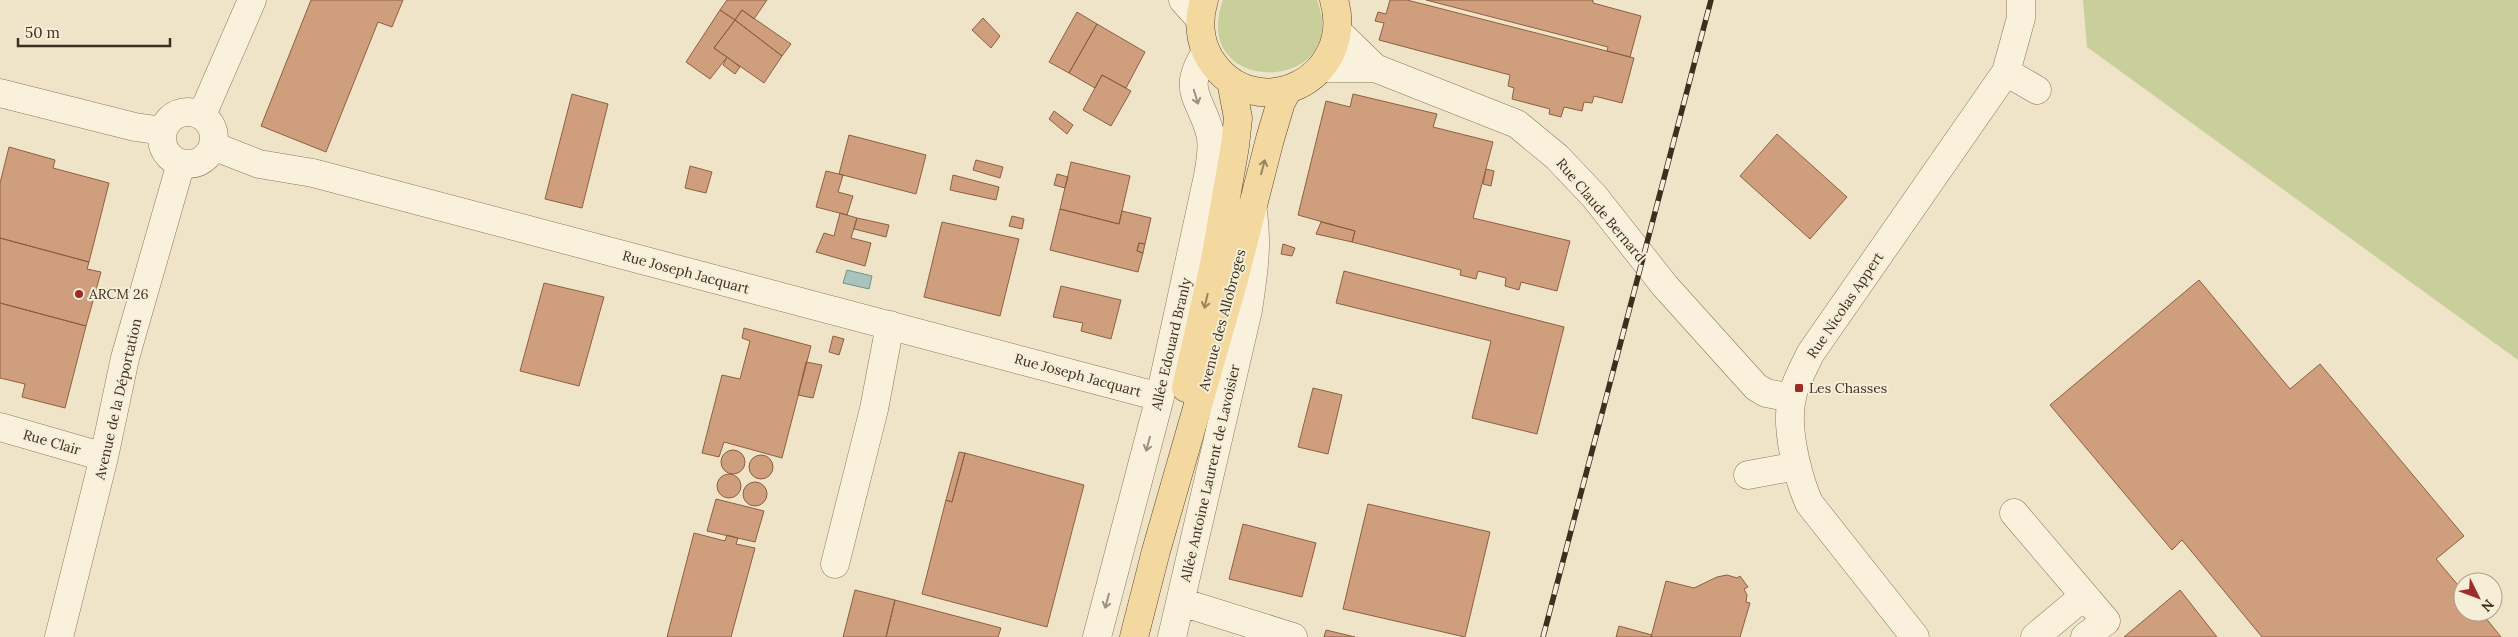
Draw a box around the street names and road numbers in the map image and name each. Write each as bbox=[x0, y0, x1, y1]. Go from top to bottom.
street label: Rue Claude Bernard bbox=[1552, 155, 1650, 265]
street label: Rue Joseph Jacquart bbox=[620, 246, 752, 298]
street label: Avenue des Allobroges bbox=[1194, 247, 1250, 394]
street label: Rue Nicolas Appert bbox=[1803, 248, 1888, 362]
street label: Allée Edouard Branly bbox=[1147, 275, 1195, 413]
street label: Avenue de la Déportation bbox=[90, 316, 145, 482]
street label: Rue Joseph Jacquart bbox=[1012, 349, 1144, 401]
street label: Allée Antoine Laurent de Lavoisier bbox=[1176, 362, 1244, 585]
street label: Rue Clair bbox=[21, 425, 83, 459]

